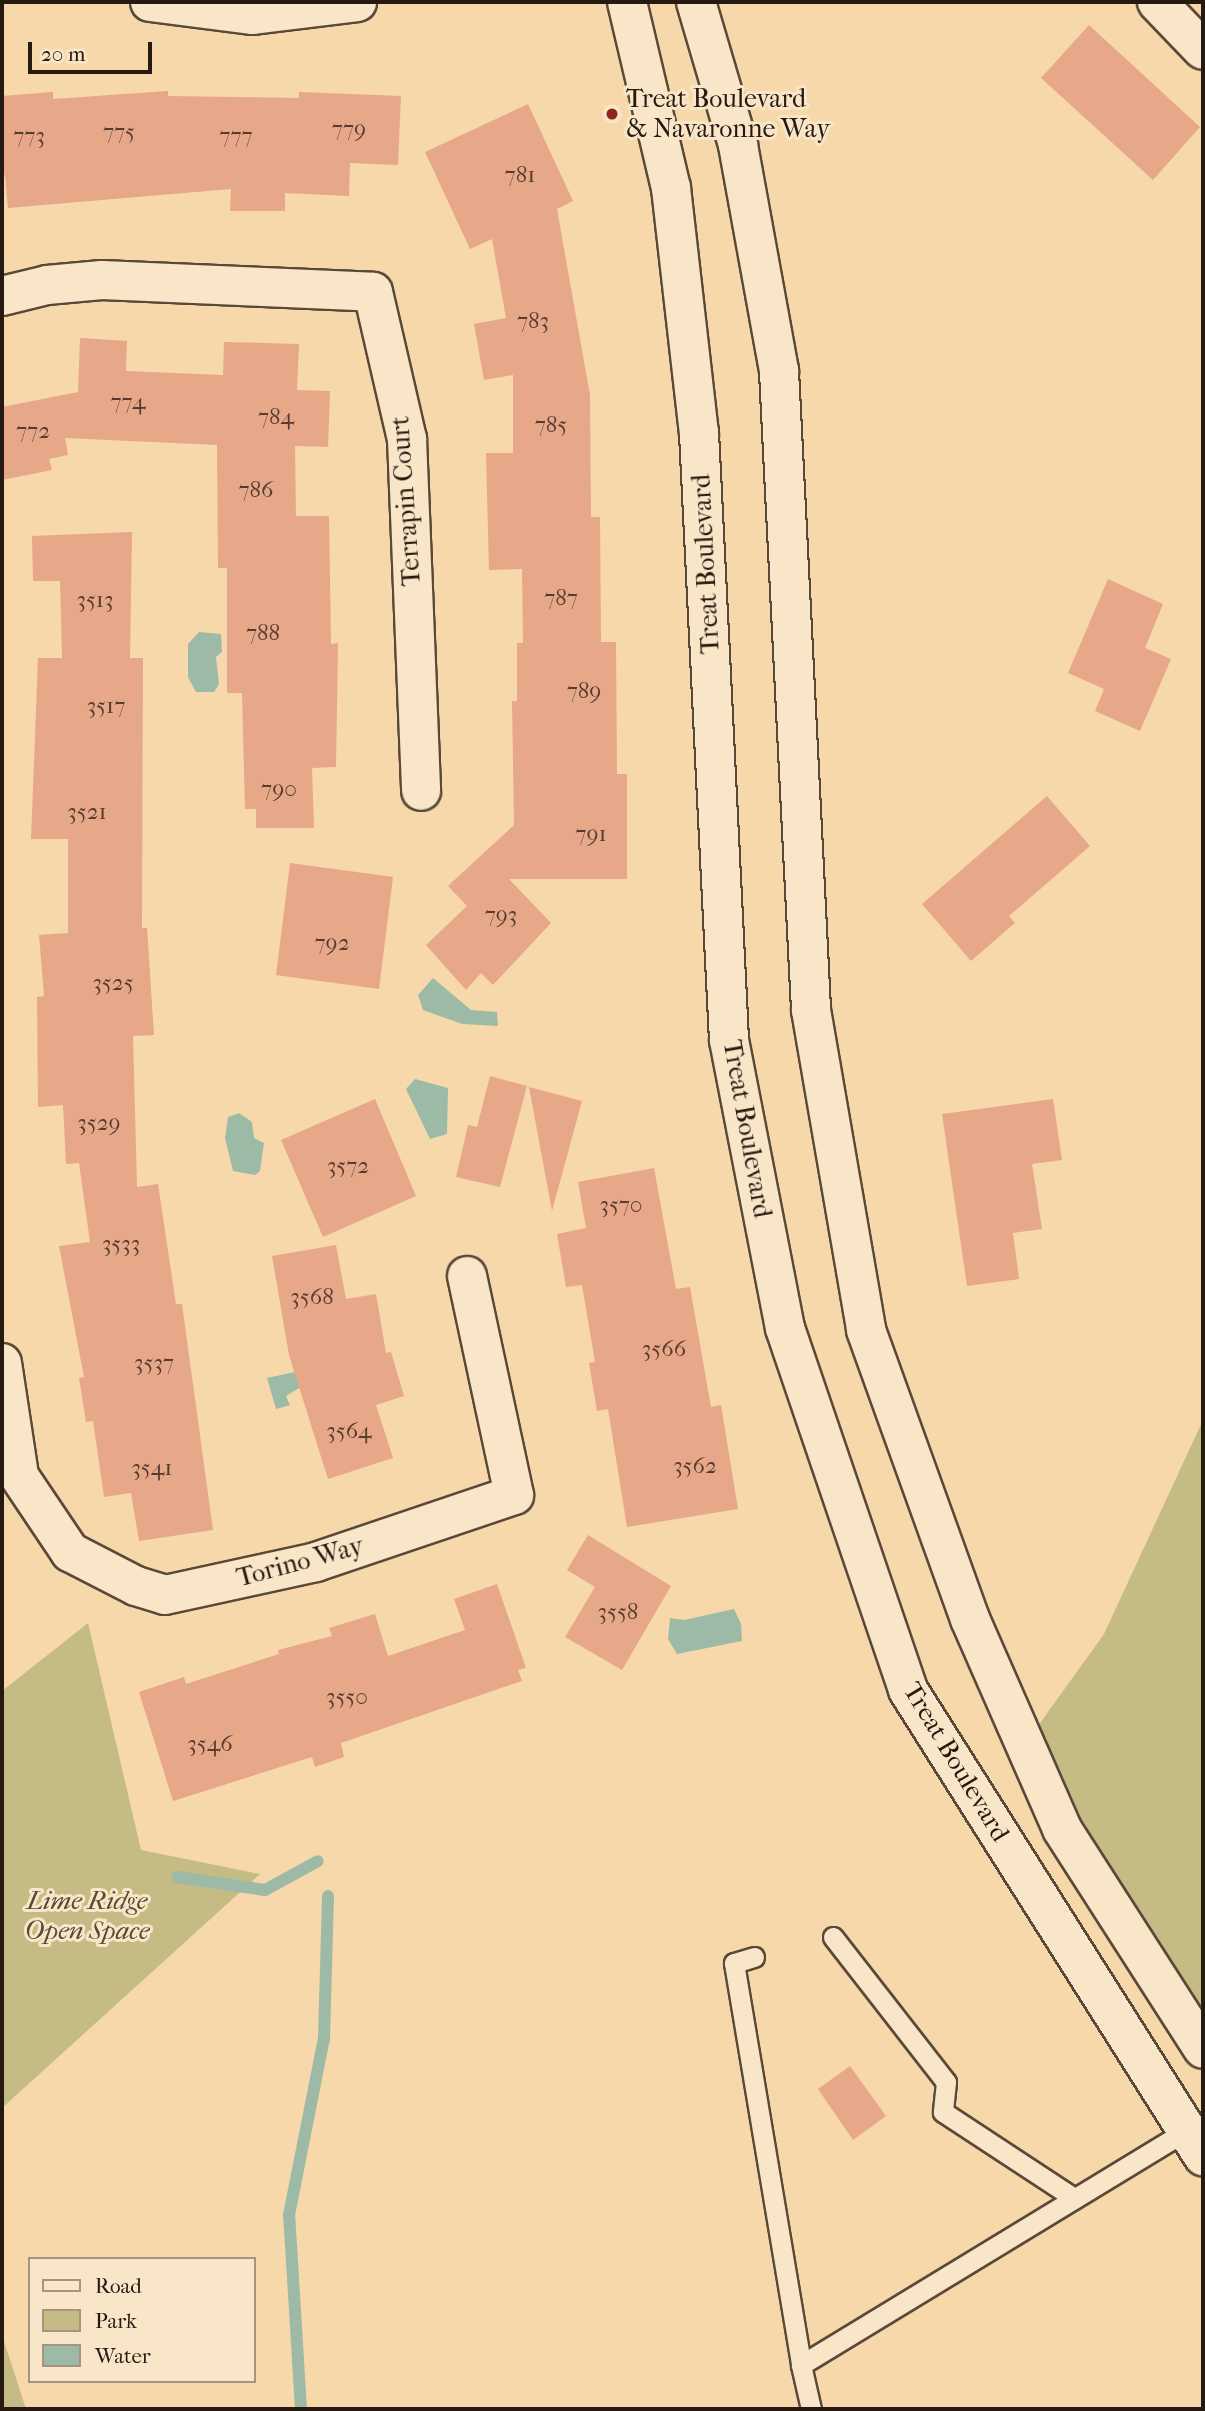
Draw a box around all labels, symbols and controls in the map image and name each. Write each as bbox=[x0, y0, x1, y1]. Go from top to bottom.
scale bar bbox=[32, 28, 156, 72]
text: 20 m bbox=[41, 42, 85, 66]
place label: Treat Boulevard & Navaronne Way bbox=[626, 83, 830, 144]
marker: Treat Boulevard & Navaronne Way bbox=[604, 106, 620, 122]
house number: 779 bbox=[332, 115, 366, 143]
house number: 775 bbox=[103, 118, 135, 146]
house number: 773 bbox=[13, 122, 45, 150]
house number: 777 bbox=[219, 122, 253, 150]
house number: 781 bbox=[505, 161, 535, 189]
house number: 783 bbox=[517, 307, 549, 335]
house number: 774 bbox=[110, 388, 146, 416]
house number: 784 bbox=[258, 403, 294, 431]
house number: 785 bbox=[535, 411, 567, 439]
street label: Terrapin Court bbox=[384, 415, 428, 587]
house number: 772 bbox=[16, 417, 50, 445]
street label: Treat Boulevard bbox=[686, 473, 726, 655]
house number: 786 bbox=[238, 476, 274, 504]
house number: 787 bbox=[544, 584, 578, 612]
house number: 3513 bbox=[76, 586, 114, 614]
house number: 788 bbox=[246, 619, 280, 647]
house number: 789 bbox=[567, 677, 601, 705]
house number: 3517 bbox=[87, 692, 125, 720]
house number: 790 bbox=[261, 775, 297, 803]
house number: 3521 bbox=[67, 798, 107, 826]
house number: 791 bbox=[575, 820, 607, 848]
house number: 793 bbox=[485, 901, 517, 929]
house number: 792 bbox=[315, 929, 349, 957]
house number: 3525 bbox=[92, 969, 134, 997]
street label: Treat Boulevard bbox=[716, 1038, 778, 1220]
house number: 3529 bbox=[77, 1109, 121, 1137]
house number: 3572 bbox=[327, 1152, 369, 1180]
house number: 3570 bbox=[599, 1191, 643, 1219]
house number: 3533 bbox=[102, 1230, 140, 1258]
house number: 3568 bbox=[290, 1283, 334, 1311]
house number: 3566 bbox=[642, 1335, 686, 1363]
house number: 3537 bbox=[134, 1349, 174, 1377]
house number: 3564 bbox=[326, 1417, 372, 1445]
house number: 3562 bbox=[673, 1452, 717, 1480]
house number: 3541 bbox=[131, 1454, 173, 1482]
street label: Torino Way bbox=[233, 1530, 367, 1594]
house number: 3558 bbox=[598, 1598, 638, 1626]
street label: Treat Boulevard bbox=[896, 1677, 1016, 1847]
house number: 3550 bbox=[326, 1683, 368, 1711]
house number: 3546 bbox=[187, 1730, 233, 1758]
park label: Lime Ridge Open Space bbox=[25, 1885, 149, 1946]
legend bbox=[28, 2257, 256, 2383]
text: Road bbox=[95, 2274, 142, 2298]
text: Park bbox=[95, 2309, 137, 2333]
text: Water bbox=[95, 2344, 151, 2368]

